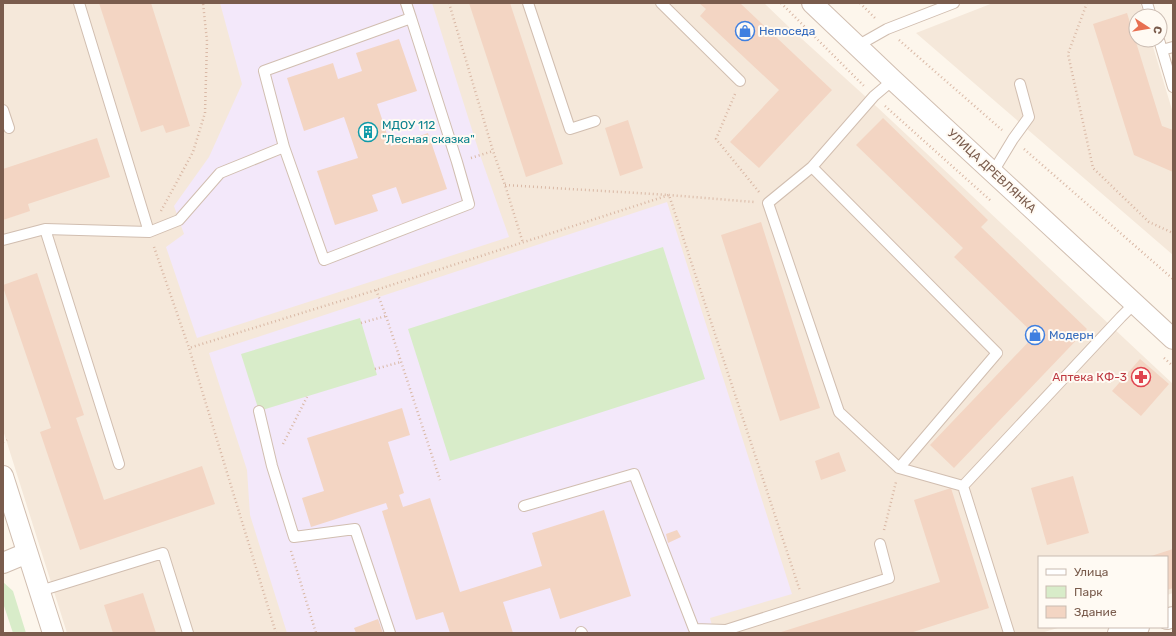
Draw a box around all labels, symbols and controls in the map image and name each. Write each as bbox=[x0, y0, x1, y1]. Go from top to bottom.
north arrow bbox=[1128, 8, 1168, 48]
shop icon: Непоседа bbox=[734, 20, 756, 42]
place label: Непоседа bbox=[759, 24, 815, 38]
text: С bbox=[1150, 25, 1164, 35]
place label: МДОУ 112 "Лесная сказка" bbox=[382, 118, 475, 146]
building icon: МДОУ 112 "Лесная сказка" bbox=[357, 121, 379, 143]
street label: УЛИЦА ДРЕВЛЯНКА bbox=[945, 126, 1039, 216]
shop icon: Модерн bbox=[1024, 324, 1046, 346]
place label: Модерн bbox=[1049, 328, 1094, 342]
pharmacy icon: Аптека КФ-3 bbox=[1130, 366, 1152, 388]
place label: Аптека КФ-3 bbox=[1052, 370, 1127, 384]
legend bbox=[1038, 556, 1168, 628]
text: Улица bbox=[1074, 565, 1108, 579]
text: Парк bbox=[1074, 585, 1103, 599]
text: Здание bbox=[1074, 605, 1117, 619]

